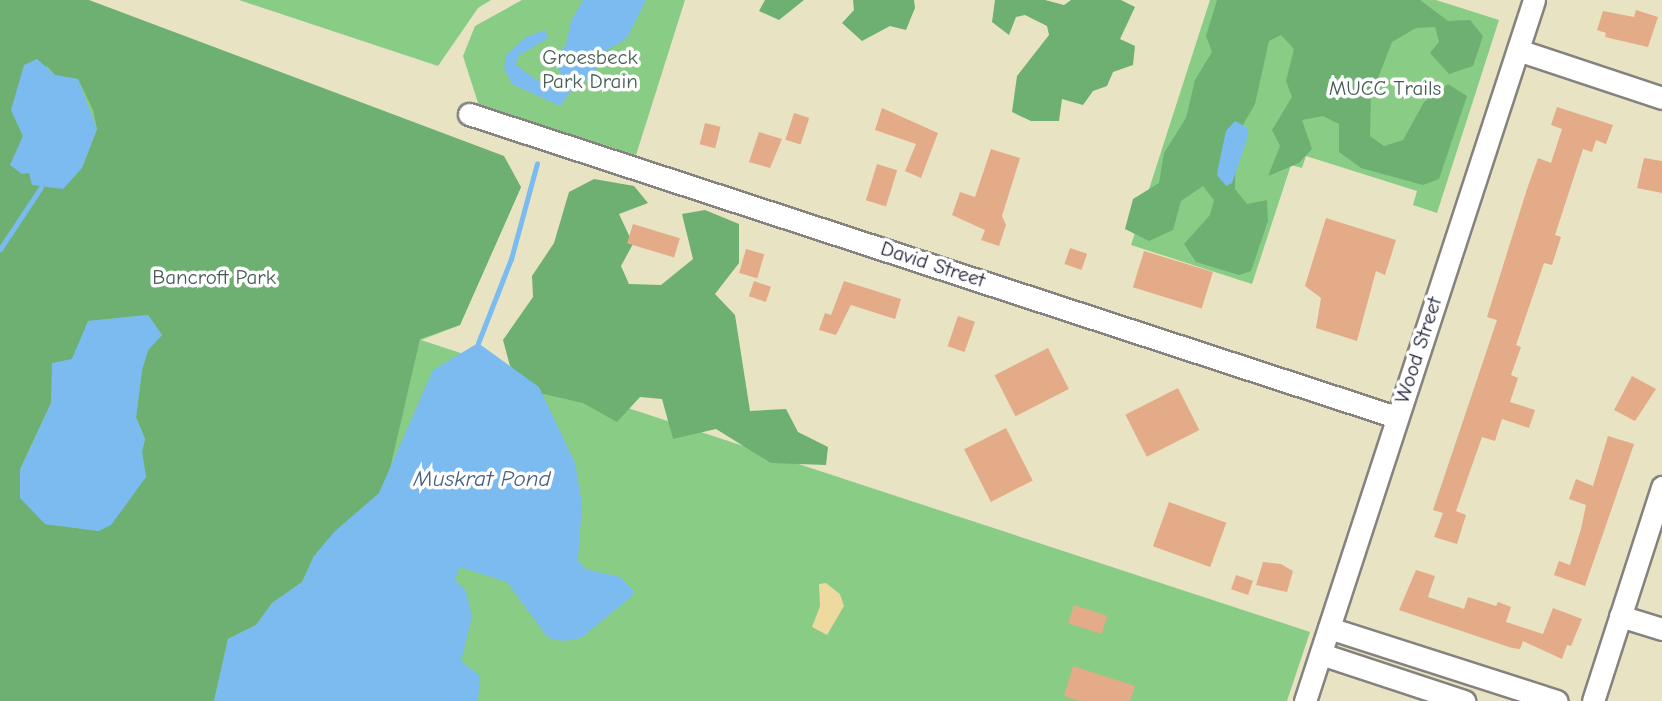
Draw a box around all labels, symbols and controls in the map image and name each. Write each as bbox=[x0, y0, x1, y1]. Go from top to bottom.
park label: Groesbeck Park Drain bbox=[542, 44, 638, 94]
park label: MUCC Trails bbox=[1329, 75, 1441, 101]
street label: David Street bbox=[878, 235, 988, 293]
park label: Bancroft Park bbox=[152, 264, 276, 290]
street label: Wood Street bbox=[1389, 294, 1447, 406]
water label: Muskrat Pond bbox=[413, 465, 551, 493]

